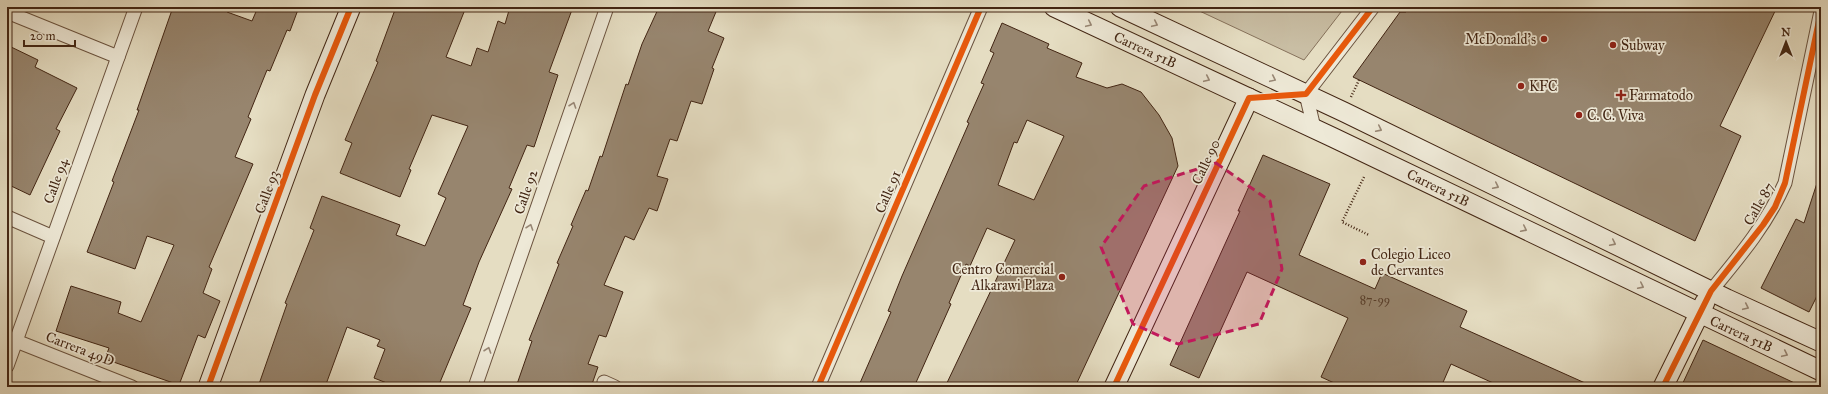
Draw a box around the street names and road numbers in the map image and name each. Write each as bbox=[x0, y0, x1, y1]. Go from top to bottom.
street label: Carrera 51B bbox=[1111, 28, 1179, 72]
street label: Calle 90 bbox=[1188, 137, 1224, 187]
street label: Calle 94 bbox=[40, 155, 72, 206]
street label: Carrera 51B bbox=[1404, 166, 1472, 210]
street label: Calle 92 bbox=[510, 167, 542, 217]
street label: Calle 93 bbox=[251, 168, 283, 216]
street label: Calle 91 bbox=[871, 168, 905, 216]
street label: Calle 87 bbox=[1740, 180, 1778, 228]
street label: Carrera 51B bbox=[1707, 312, 1775, 356]
street label: Carrera 49D bbox=[43, 328, 117, 370]

